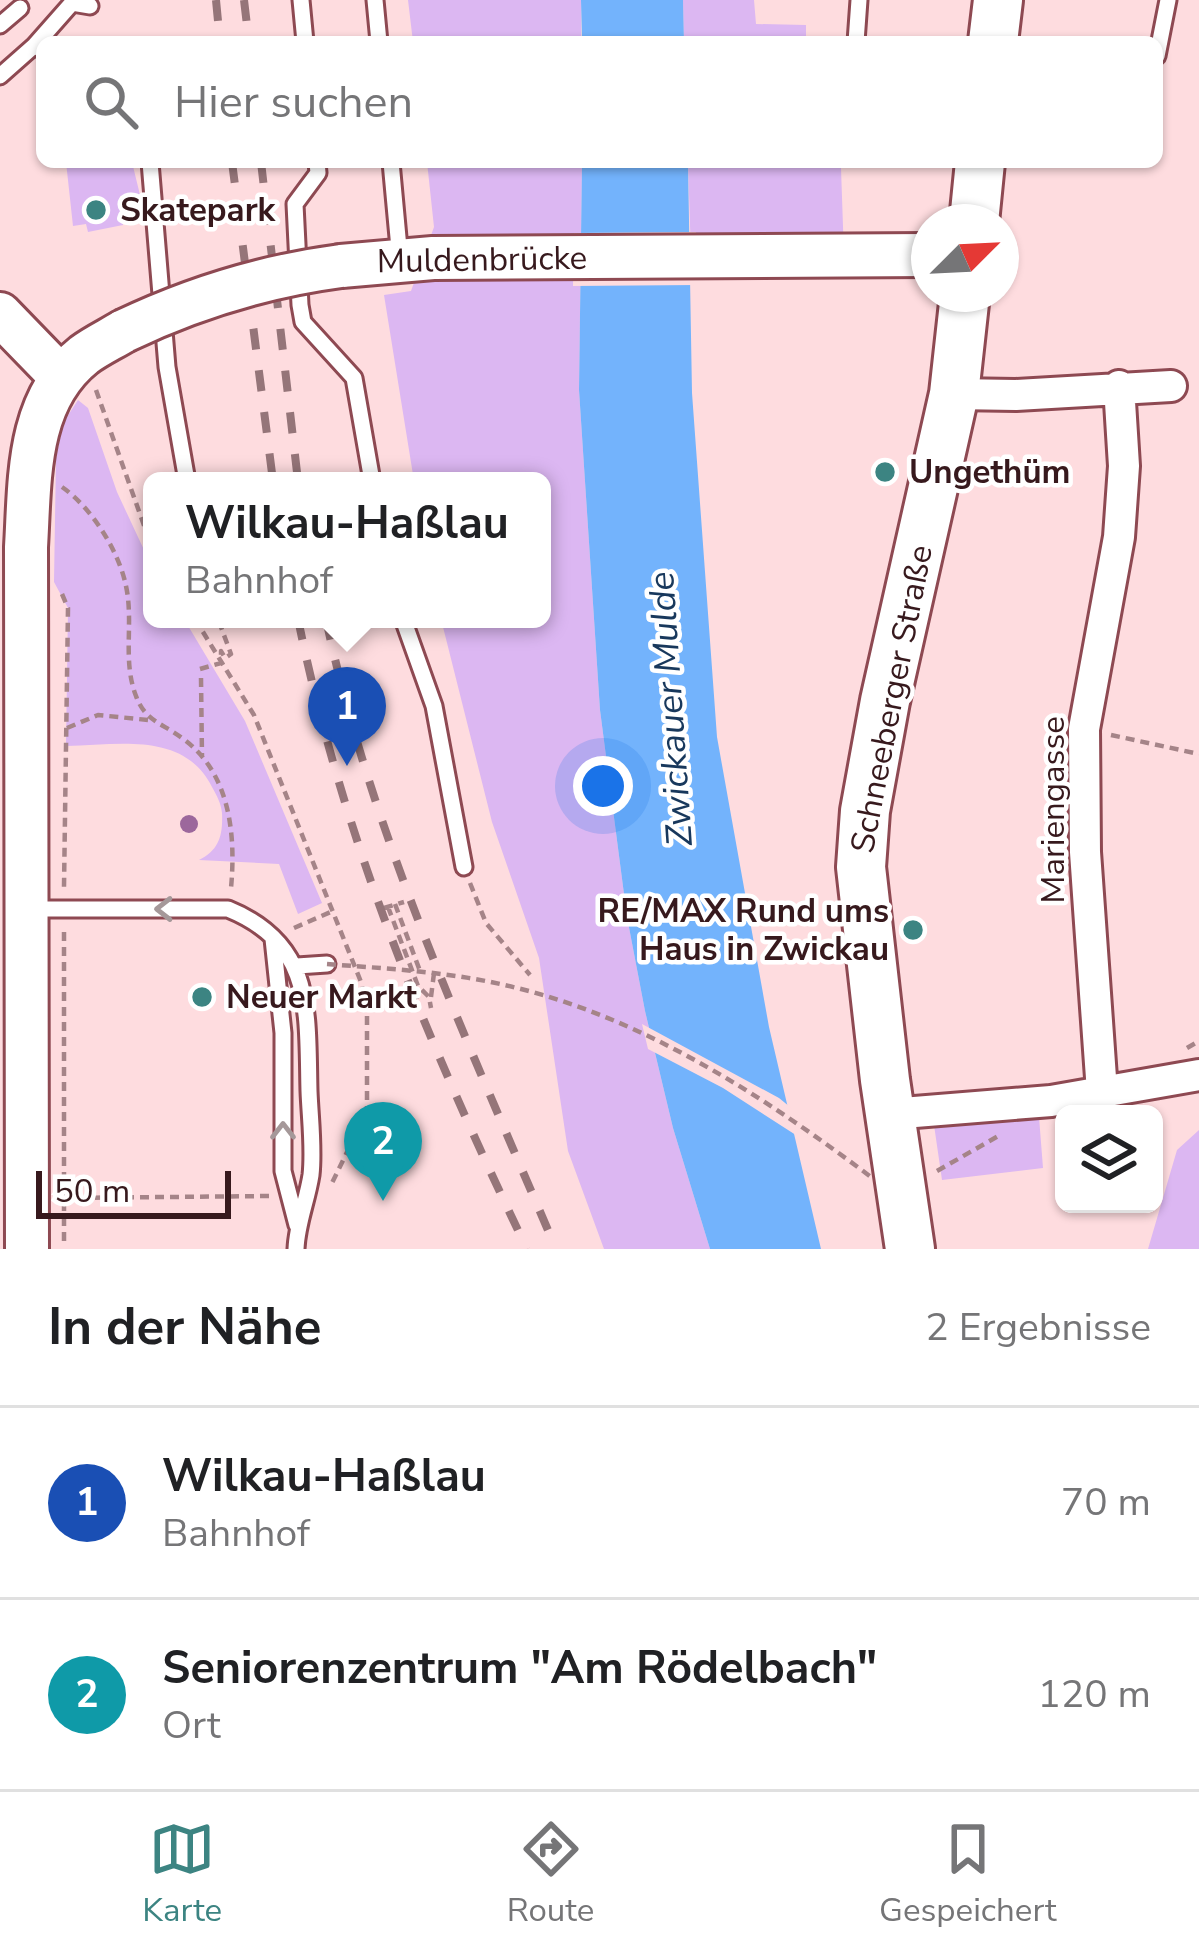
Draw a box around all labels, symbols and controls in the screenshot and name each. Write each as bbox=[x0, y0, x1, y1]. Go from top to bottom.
search box bbox=[36, 36, 1163, 168]
icon: search bbox=[78, 69, 144, 135]
text: Hier suchen bbox=[174, 72, 413, 133]
place label: Skatepark bbox=[120, 188, 277, 233]
marker: Skatepark bbox=[83, 197, 109, 223]
north arrow bbox=[911, 204, 1019, 312]
street label: Muldenbrücke bbox=[376, 236, 588, 284]
place label: Ungethüm bbox=[909, 450, 1070, 495]
marker: Ungethüm bbox=[872, 459, 898, 485]
popup bbox=[143, 472, 551, 628]
text: Wilkau-Haßlau bbox=[185, 493, 509, 554]
street label: Schneeberger Straße bbox=[840, 541, 944, 857]
text: Bahnhof bbox=[185, 554, 333, 607]
water label: Zwickauer Mulde bbox=[637, 570, 705, 848]
pin: 1 bbox=[308, 667, 386, 766]
street label: Mariengasse bbox=[1031, 716, 1076, 904]
your location bbox=[573, 756, 633, 816]
place label: RE/MAX Rund ums Haus in Zwickau bbox=[598, 889, 889, 972]
one-way arrow bbox=[154, 896, 172, 922]
marker: RE/MAX Rund ums Haus in Zwickau bbox=[900, 917, 926, 943]
place label: Neuer Markt bbox=[226, 975, 417, 1020]
marker: Neuer Markt bbox=[189, 984, 215, 1010]
pin: 2 bbox=[344, 1102, 422, 1201]
map controls bbox=[1055, 1105, 1163, 1213]
button: layers bbox=[1055, 1105, 1163, 1213]
one-way arrow bbox=[270, 1121, 296, 1139]
scale bar bbox=[36, 1165, 231, 1218]
text: 50 m bbox=[54, 1169, 130, 1214]
text: In der Nähe bbox=[48, 1292, 321, 1362]
text: 2 Ergebnisse bbox=[925, 1301, 1151, 1354]
text: Wilkau-Haßlau bbox=[162, 1446, 486, 1507]
text: 1 bbox=[75, 1476, 99, 1529]
text: 70 m bbox=[1061, 1476, 1151, 1529]
text: Bahnhof bbox=[162, 1507, 310, 1560]
text: Seniorenzentrum "Am Rödelbach" bbox=[162, 1638, 877, 1699]
text: 2 bbox=[75, 1668, 99, 1721]
text: 120 m bbox=[1037, 1668, 1151, 1721]
text: Ort bbox=[162, 1699, 221, 1752]
tab: Karte bbox=[142, 1816, 222, 1933]
tab: Route bbox=[507, 1816, 594, 1933]
tab: Gespeichert bbox=[879, 1816, 1057, 1933]

